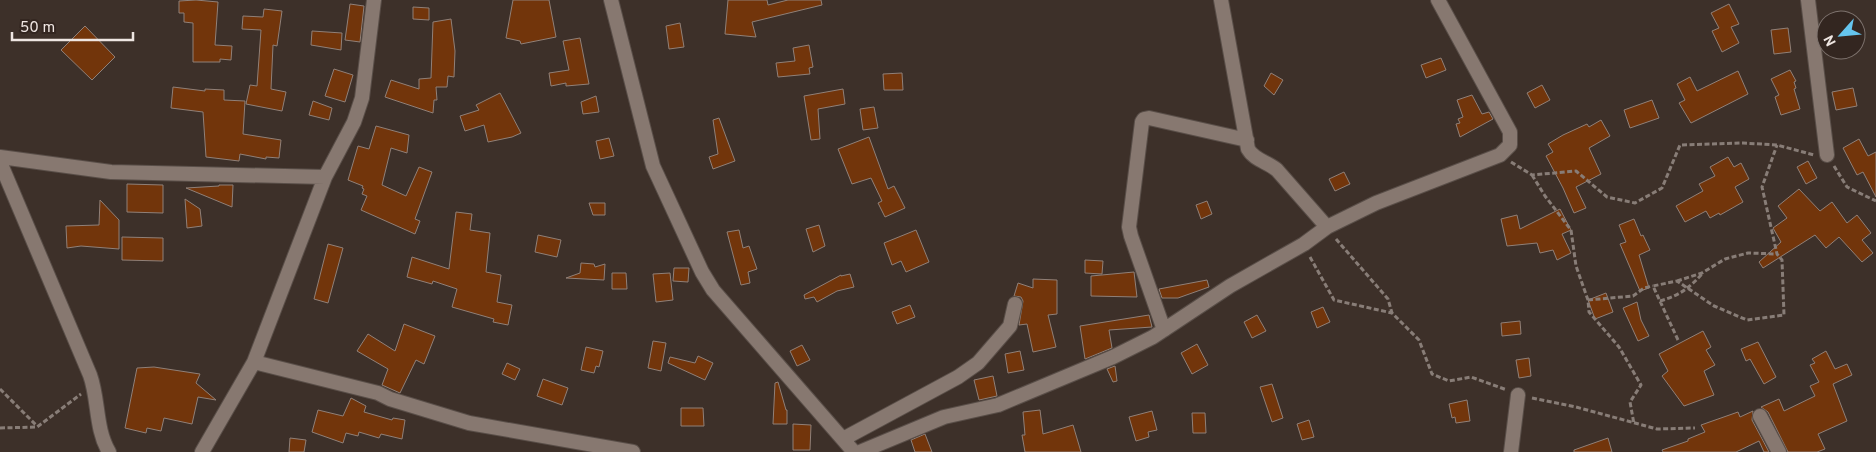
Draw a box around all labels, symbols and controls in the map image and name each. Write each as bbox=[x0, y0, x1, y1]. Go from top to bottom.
scale bar bbox=[12, 10, 134, 42]
north arrow bbox=[1816, 10, 1866, 60]
text: 50 m bbox=[20, 19, 55, 38]
text: N bbox=[1821, 32, 1841, 49]

